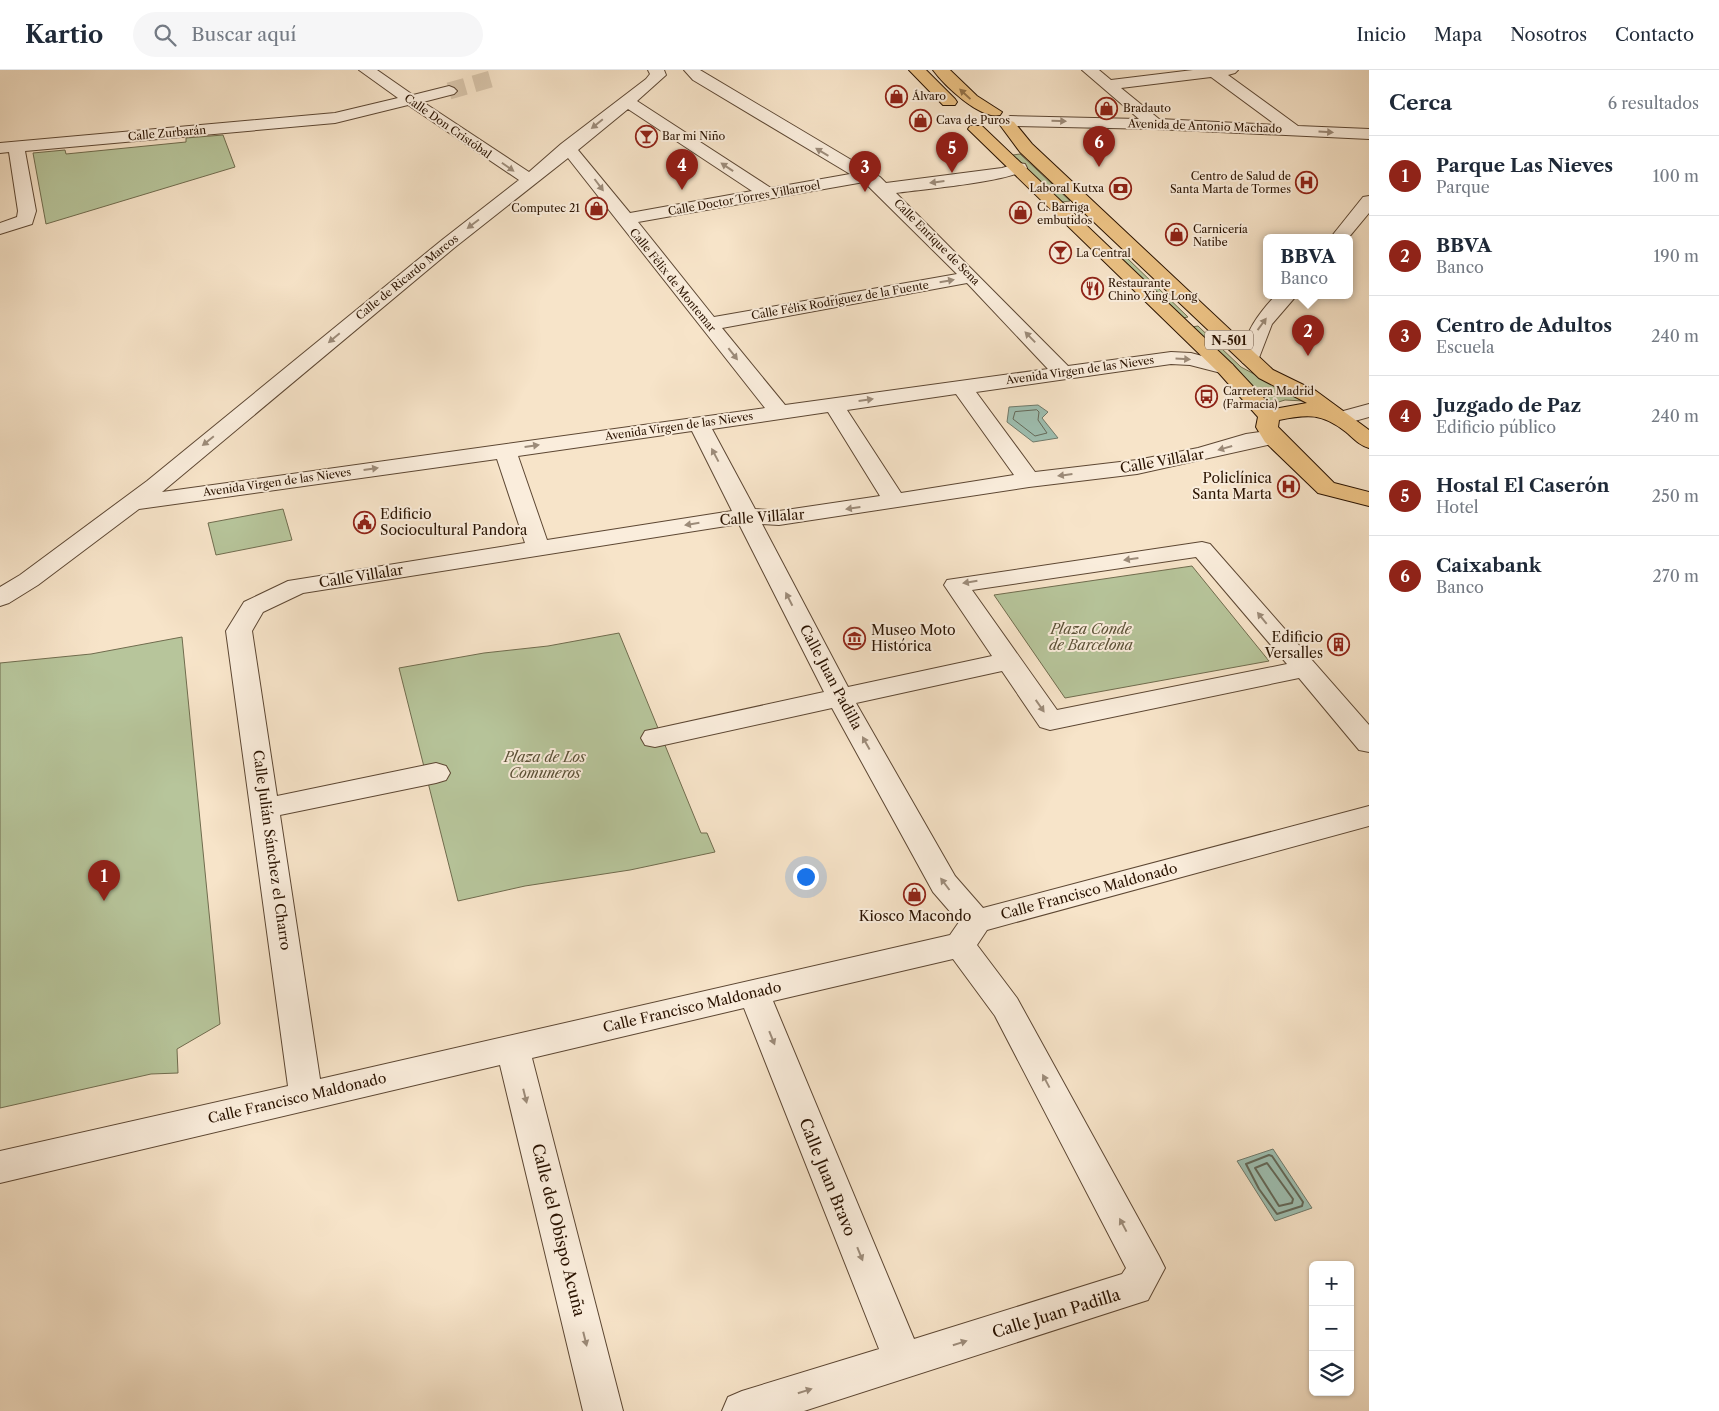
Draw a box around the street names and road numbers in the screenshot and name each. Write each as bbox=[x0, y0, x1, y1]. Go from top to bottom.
street label: Calle Don Cristóbal bbox=[402, 91, 495, 162]
street label: Avenida de Antonio Machado bbox=[1127, 116, 1283, 136]
street label: Calle Zurbarán bbox=[127, 123, 207, 143]
street label: Calle Doctor Torres Villarroel bbox=[667, 178, 822, 218]
street label: Calle Enrique de Sena bbox=[891, 196, 983, 288]
street label: Calle Félix de Montemar bbox=[627, 225, 719, 335]
street label: Calle de Ricardo Marcos bbox=[353, 231, 461, 323]
street label: Calle Félix Rodríguez de la Fuente bbox=[750, 277, 930, 323]
road number: N-501 bbox=[1205, 330, 1253, 350]
street label: Avenida Virgen de las Nieves bbox=[1004, 353, 1155, 387]
street label: Avenida Virgen de las Nieves bbox=[603, 409, 754, 443]
street label: Calle Villalar bbox=[1119, 445, 1206, 477]
street label: Avenida Virgen de las Nieves bbox=[201, 465, 352, 499]
street label: Calle Villalar bbox=[719, 505, 805, 529]
street label: Calle Villalar bbox=[318, 560, 405, 592]
street label: Calle Juan Padilla bbox=[796, 621, 867, 733]
street label: Calle Julián Sánchez el Charro bbox=[249, 749, 295, 951]
street label: Calle Francisco Maldonado bbox=[999, 859, 1179, 923]
street label: Calle Francisco Maldonado bbox=[601, 978, 783, 1036]
street label: Calle Francisco Maldonado bbox=[206, 1069, 388, 1127]
street label: Calle Juan Bravo bbox=[795, 1115, 861, 1239]
street label: Calle del Obispo Acuña bbox=[528, 1141, 590, 1319]
street label: Calle Juan Padilla bbox=[990, 1284, 1123, 1342]

